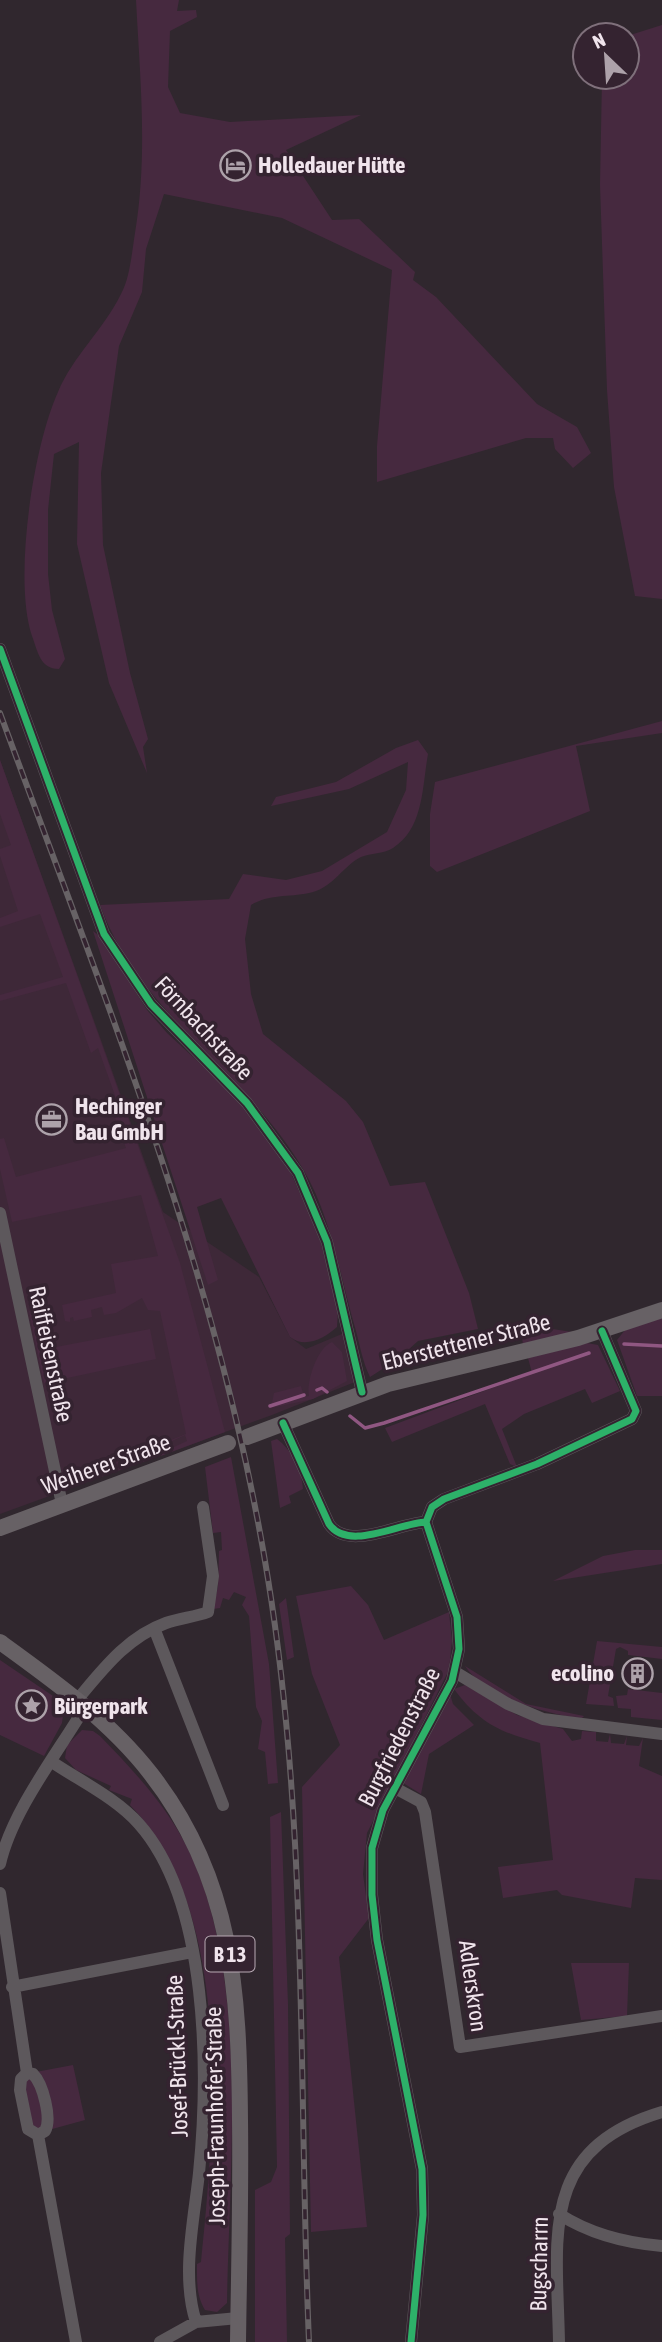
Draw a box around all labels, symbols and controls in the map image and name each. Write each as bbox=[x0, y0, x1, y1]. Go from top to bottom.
north arrow bbox=[571, 21, 641, 91]
text: N bbox=[589, 28, 609, 53]
hotel icon: Holledauer Hütte bbox=[218, 148, 252, 182]
place label: Holledauer Hütte bbox=[258, 152, 405, 178]
street label: Förnbachstraße bbox=[150, 971, 258, 1085]
place label: Hechinger Bau GmbH bbox=[75, 1093, 164, 1145]
office icon: Hechinger Bau GmbH bbox=[35, 1102, 69, 1136]
street label: Raiffeisenstraße bbox=[24, 1284, 78, 1424]
street label: Eberstettener Straße bbox=[379, 1309, 553, 1375]
street label: Weiherer Straße bbox=[38, 1429, 174, 1499]
building icon: ecolino bbox=[620, 1656, 654, 1690]
place label: ecolino bbox=[551, 1660, 614, 1686]
street label: Burgfriedenstraße bbox=[353, 1663, 445, 1811]
place icon: Bürgerpark bbox=[14, 1689, 48, 1723]
place label: Bürgerpark bbox=[54, 1693, 148, 1719]
road number: B 13 bbox=[205, 1937, 254, 1972]
street label: Adlerskron bbox=[454, 1939, 492, 2033]
street label: Josef-Brückl-Straße bbox=[161, 1974, 193, 2138]
street label: Joseph-Fraunhofer-Straße bbox=[200, 2007, 230, 2225]
street label: Bugscharrn bbox=[525, 2216, 553, 2312]

